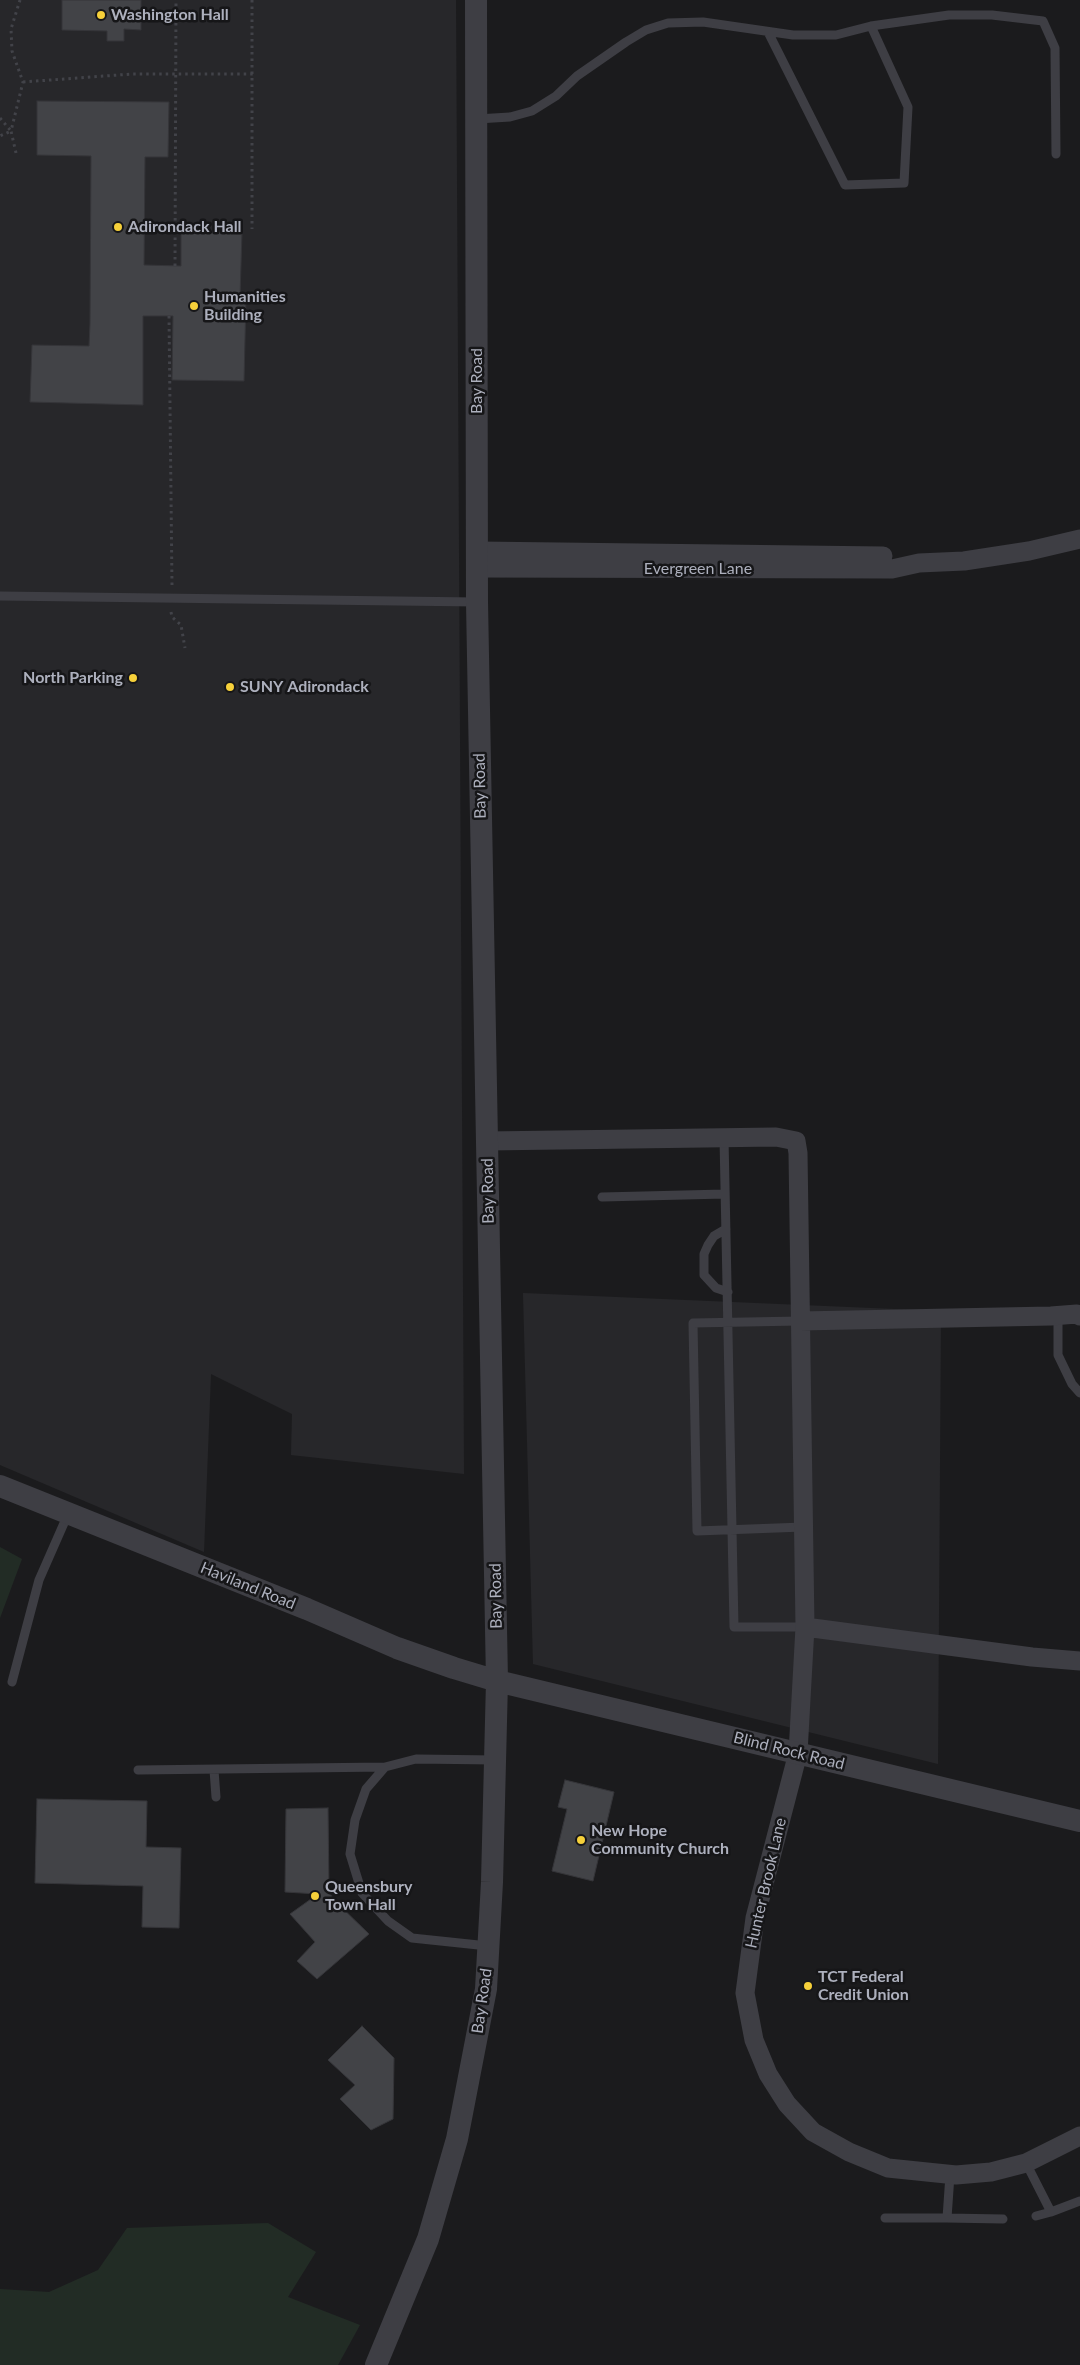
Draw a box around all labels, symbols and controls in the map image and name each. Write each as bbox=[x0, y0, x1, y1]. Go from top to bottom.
place label: Washington Hall bbox=[111, 5, 229, 25]
marker: Washington Hall bbox=[95, 9, 107, 21]
place label: Adirondack Hall bbox=[128, 217, 242, 237]
marker: Adirondack Hall bbox=[112, 221, 124, 233]
place label: Humanities Building bbox=[204, 287, 286, 325]
marker: Humanities Building bbox=[188, 300, 200, 312]
street label: Bay Road bbox=[467, 348, 487, 414]
street label: Evergreen Lane bbox=[644, 559, 752, 579]
place label: North Parking bbox=[23, 668, 123, 688]
marker: North Parking bbox=[127, 672, 139, 684]
place label: SUNY Adirondack bbox=[240, 677, 369, 697]
marker: SUNY Adirondack bbox=[224, 681, 236, 693]
street label: Bay Road bbox=[470, 753, 490, 819]
street label: Bay Road bbox=[478, 1158, 498, 1224]
street label: Haviland Road bbox=[198, 1558, 298, 1614]
street label: Bay Road bbox=[486, 1563, 506, 1629]
street label: Blind Rock Road bbox=[732, 1728, 846, 1774]
street label: Hunter Brook Lane bbox=[742, 1816, 790, 1950]
place label: New Hope Community Church bbox=[591, 1821, 729, 1859]
marker: New Hope Community Church bbox=[575, 1834, 587, 1846]
place label: Queensbury Town Hall bbox=[325, 1877, 413, 1915]
marker: Queensbury Town Hall bbox=[309, 1890, 321, 1902]
street label: Bay Road bbox=[468, 1967, 496, 2035]
place label: TCT Federal Credit Union bbox=[818, 1967, 909, 2005]
marker: TCT Federal Credit Union bbox=[802, 1980, 814, 1992]

